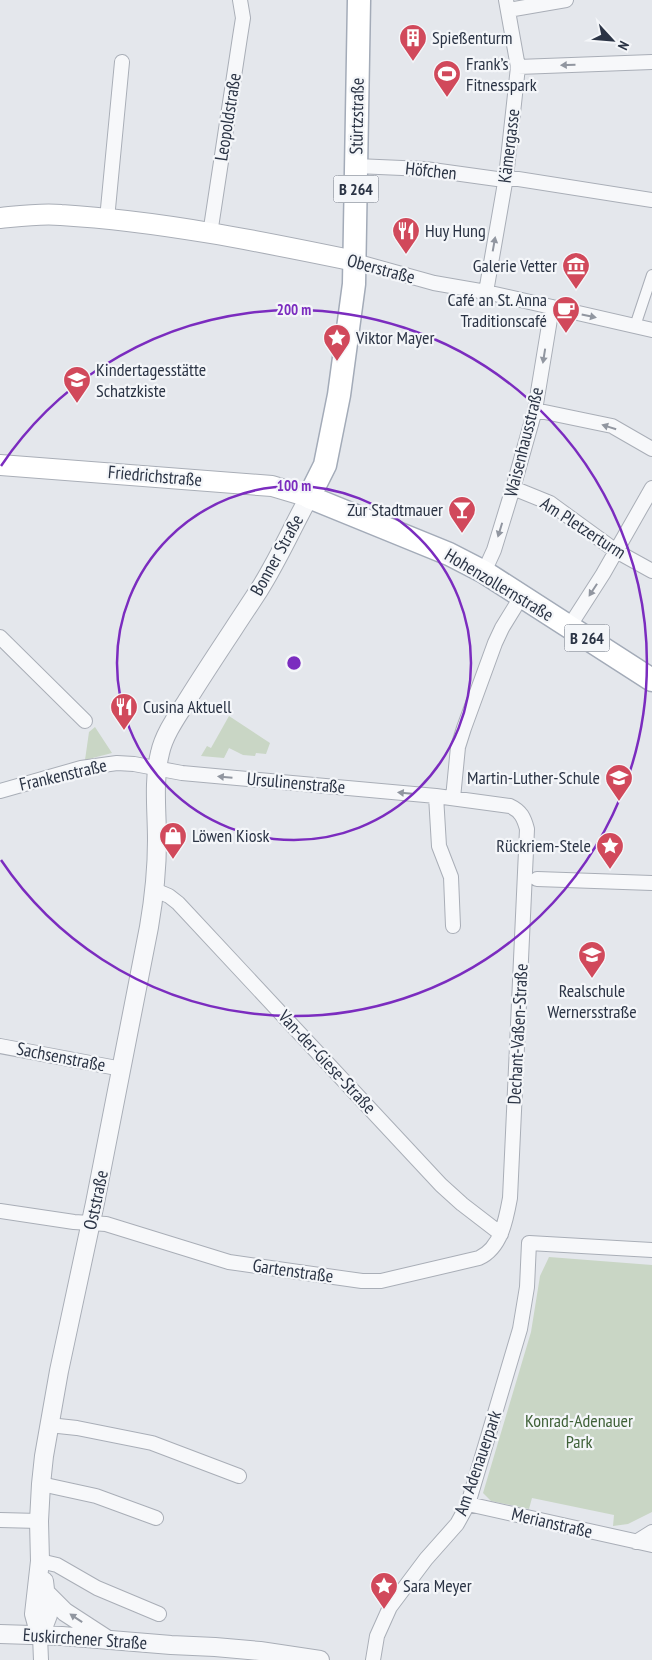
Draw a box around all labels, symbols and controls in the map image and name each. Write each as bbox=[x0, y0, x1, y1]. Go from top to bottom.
north arrow bbox=[587, 15, 637, 65]
building icon: Spießenturm bbox=[398, 23, 428, 62]
place label: Spießenturm bbox=[432, 26, 512, 49]
text: N bbox=[614, 38, 633, 53]
place label: Frank’s Fitnesspark bbox=[466, 52, 537, 96]
sports icon: Frank’s Fitnesspark bbox=[432, 59, 462, 98]
one-way arrow bbox=[560, 62, 576, 70]
street label: Leopoldstraße bbox=[209, 71, 246, 163]
street label: Stürtzstraße bbox=[344, 77, 369, 155]
street label: Kämergasse bbox=[493, 107, 524, 184]
street label: Höfchen bbox=[404, 156, 458, 185]
road number: B 264 bbox=[334, 175, 378, 202]
restaurant icon: Huy Hung bbox=[391, 216, 421, 255]
place label: Huy Hung bbox=[425, 219, 486, 242]
one-way arrow bbox=[491, 236, 499, 252]
street label: Oberstraße bbox=[345, 248, 418, 289]
museum icon: Galerie Vetter bbox=[561, 251, 591, 290]
place label: Galerie Vetter bbox=[473, 254, 557, 277]
place label: Café an St. Anna Traditionscafé bbox=[448, 288, 547, 332]
cafe icon: Café an St. Anna Traditionscafé bbox=[551, 295, 581, 334]
text: 200 m bbox=[277, 300, 311, 319]
one-way arrow bbox=[582, 312, 597, 320]
place icon: Viktor Mayer bbox=[322, 323, 352, 362]
place label: Viktor Mayer bbox=[355, 326, 434, 349]
one-way arrow bbox=[539, 348, 547, 364]
place label: Kindertagesstätte Schatzkiste bbox=[96, 358, 206, 402]
school or university icon: Kindertagesstätte Schatzkiste bbox=[62, 365, 92, 404]
street label: Waisenhausstraße bbox=[499, 385, 548, 499]
one-way arrow bbox=[601, 422, 616, 430]
street label: Friedrichstraße bbox=[107, 460, 203, 491]
text: 100 m bbox=[277, 476, 311, 495]
street label: Am Pletzerturm bbox=[536, 491, 630, 564]
bar icon: Zur Stadtmauer bbox=[447, 495, 477, 534]
place label: Zur Stadtmauer bbox=[347, 498, 443, 521]
street label: Bonner Straße bbox=[245, 510, 308, 599]
one-way arrow bbox=[496, 523, 504, 538]
street label: Hohenzollernstraße bbox=[441, 543, 558, 626]
one-way arrow bbox=[589, 583, 598, 596]
road number: B 264 bbox=[564, 624, 610, 651]
centre of rings bbox=[285, 654, 303, 672]
restaurant icon: Cusina Aktuell bbox=[109, 692, 139, 731]
place label: Cusina Aktuell bbox=[143, 695, 232, 718]
street label: Frankenstraße bbox=[17, 753, 109, 796]
school or university icon: Martin-Luther-Schule bbox=[604, 763, 634, 802]
place label: Martin-Luther-Schule bbox=[467, 766, 600, 789]
street label: Ursulinenstraße bbox=[246, 767, 346, 798]
one-way arrow bbox=[217, 773, 233, 781]
one-way arrow bbox=[396, 789, 412, 797]
shop icon: Löwen Kiosk bbox=[158, 821, 188, 860]
place label: Löwen Kiosk bbox=[192, 824, 270, 847]
place icon: Rückriem-Stele bbox=[595, 831, 625, 870]
place label: Rückriem-Stele bbox=[496, 834, 591, 857]
school or university icon: Realschule Wernersstraße bbox=[577, 940, 607, 979]
street label: Dechant-Vaßen-Straße bbox=[502, 963, 533, 1105]
place label: Realschule Wernersstraße bbox=[547, 979, 637, 1023]
street label: Van-der-Giese-Straße bbox=[273, 1004, 381, 1118]
street label: Sachsenstraße bbox=[15, 1037, 107, 1076]
street label: Oststraße bbox=[78, 1168, 113, 1232]
street label: Gartenstraße bbox=[251, 1253, 335, 1288]
street label: Am Adenauerpark bbox=[449, 1407, 506, 1518]
park label: Konrad-Adenauer Park bbox=[525, 1409, 633, 1453]
street label: Merianstraße bbox=[509, 1502, 595, 1543]
place icon: Sara Meyer bbox=[369, 1571, 399, 1610]
place label: Sara Meyer bbox=[403, 1574, 472, 1597]
one-way arrow bbox=[69, 1614, 82, 1623]
street label: Euskirchener Straße bbox=[22, 1623, 148, 1654]

